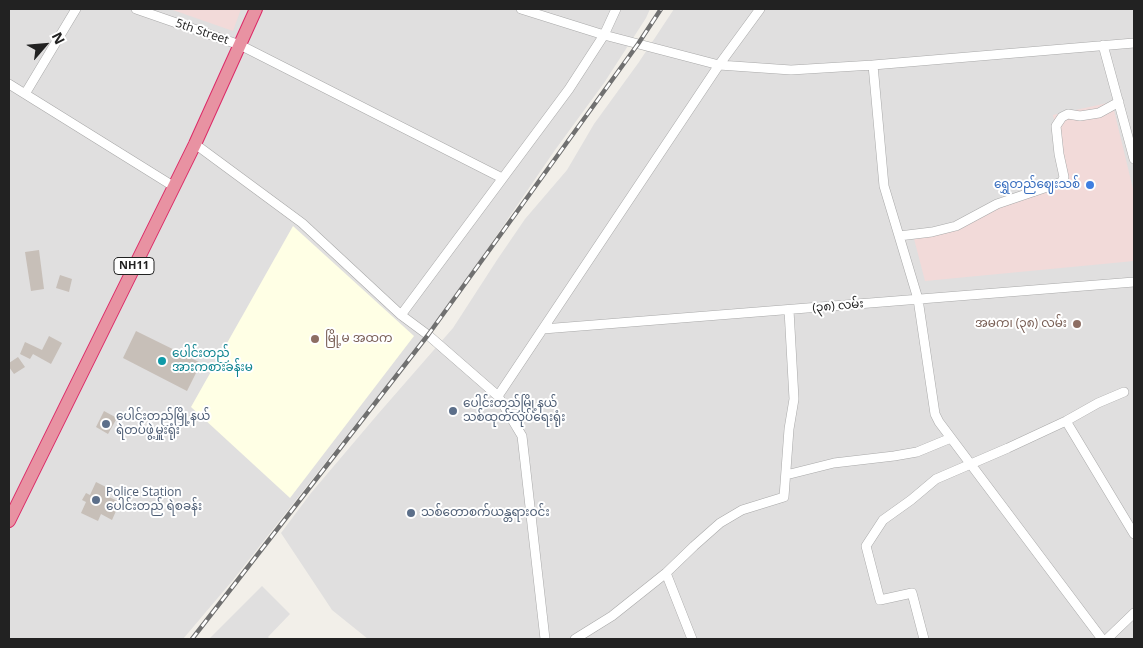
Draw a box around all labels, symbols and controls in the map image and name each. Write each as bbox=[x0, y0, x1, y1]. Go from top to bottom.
street label: 5th Street bbox=[174, 16, 230, 48]
north arrow bbox=[20, 20, 70, 70]
text: N bbox=[48, 29, 70, 47]
place label: ရွှေတည်ဈေးသစ် bbox=[994, 178, 1080, 192]
marker: ရွှေတည်ဈေးသစ် bbox=[1084, 179, 1096, 191]
road number: NH11 bbox=[114, 258, 154, 274]
street label: (၃၈) လမ်း bbox=[812, 297, 864, 315]
place label: အမက၊ (၃၈) လမ်း bbox=[975, 317, 1067, 331]
marker: အမက၊ (၃၈) လမ်း bbox=[1071, 318, 1083, 330]
place label: မြို့မ အထက bbox=[325, 332, 393, 346]
marker: မြို့မ အထက bbox=[309, 333, 321, 345]
place label: ပေါင်းတည် အားကစားခန်းမ bbox=[172, 347, 253, 375]
marker: ပေါင်းတည် အားကစားခန်းမ bbox=[156, 355, 168, 367]
place label: ပေါင်းတည်မြို့နယ် သစ်ထုတ်လုပ်ရေးရုံး bbox=[463, 397, 565, 425]
marker: ပေါင်းတည်မြို့နယ် သစ်ထုတ်လုပ်ရေးရုံး bbox=[447, 405, 459, 417]
place label: ပေါင်းတည်မြို့နယ် ရဲတပ်ဖွဲ့မှူးရုံး bbox=[116, 410, 210, 438]
marker: ပေါင်းတည်မြို့နယ် ရဲတပ်ဖွဲ့မှူးရုံး bbox=[100, 418, 112, 430]
place label: Police Station ပေါင်းတည် ရဲစခန်း bbox=[106, 486, 202, 514]
marker: Police Station ပေါင်းတည် ရဲစခန်း bbox=[90, 494, 102, 506]
place label: သစ်တောစက်ယန္တရားဝင်း bbox=[421, 506, 550, 520]
marker: သစ်တောစက်ယန္တရားဝင်း bbox=[405, 507, 417, 519]

